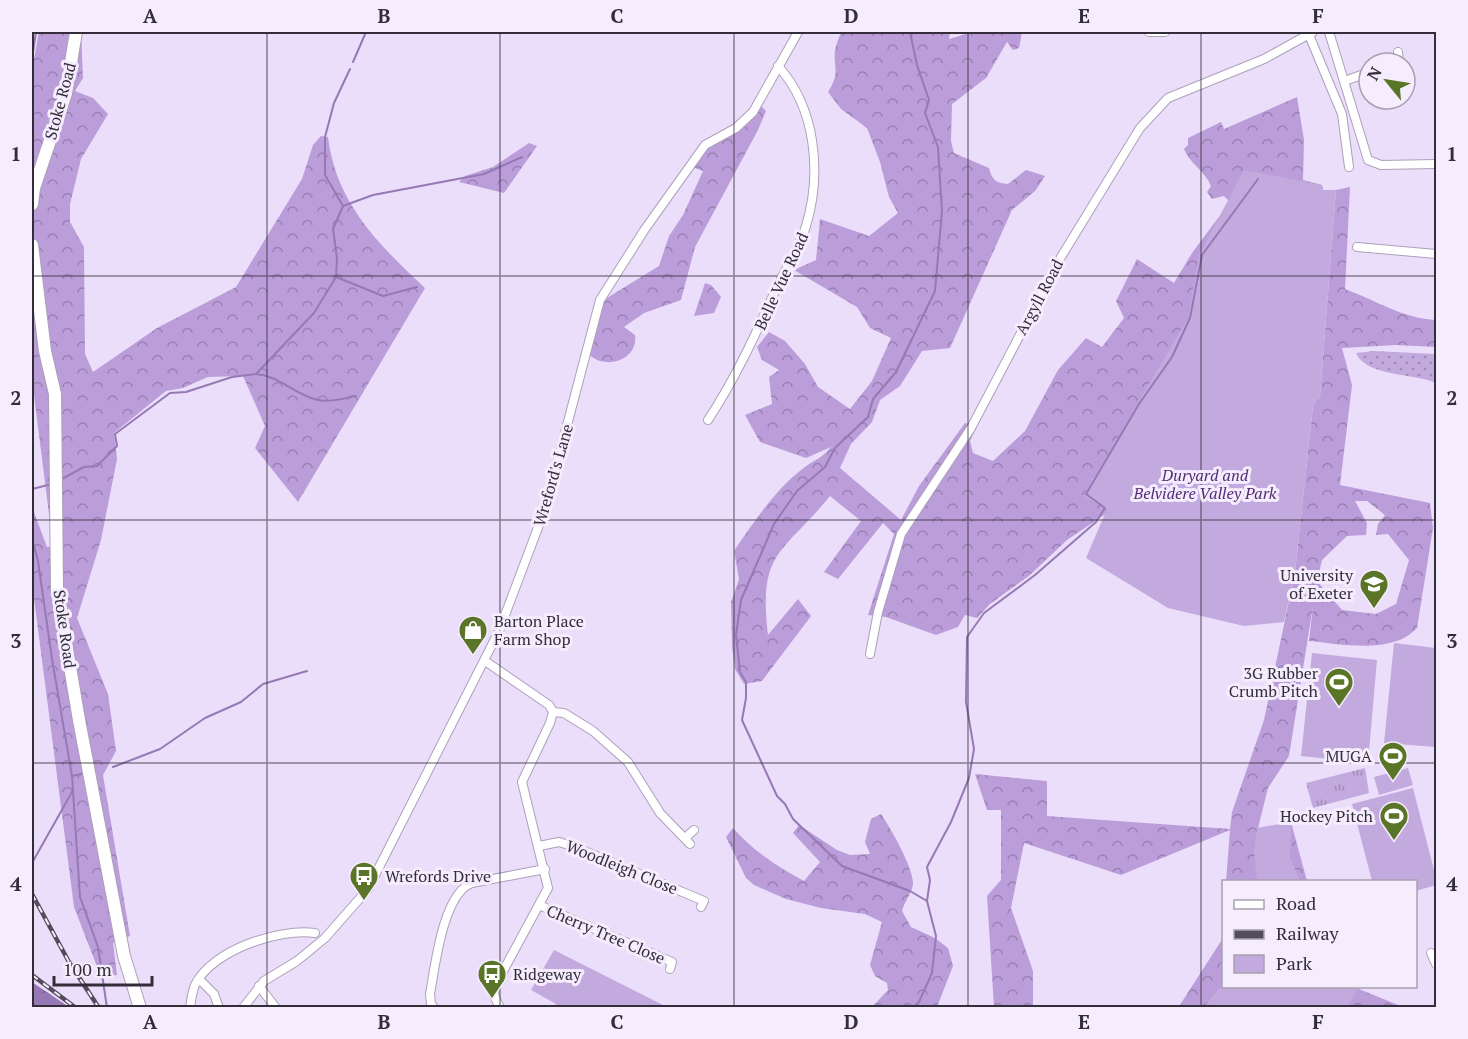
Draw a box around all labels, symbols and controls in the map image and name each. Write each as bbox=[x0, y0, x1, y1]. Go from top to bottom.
text: A bbox=[143, 2, 158, 29]
text: B bbox=[378, 2, 391, 29]
text: C bbox=[610, 2, 624, 29]
text: D bbox=[844, 2, 858, 29]
text: E bbox=[1078, 2, 1090, 29]
text: F bbox=[1312, 2, 1324, 29]
north arrow bbox=[1357, 51, 1417, 111]
street label: Stoke Road bbox=[39, 60, 81, 142]
text: N bbox=[1361, 63, 1387, 84]
text: 1 bbox=[10, 140, 22, 167]
text: 1 bbox=[1446, 140, 1458, 167]
street label: Belle Vue Road bbox=[749, 228, 813, 333]
street label: Argyll Road bbox=[1010, 255, 1068, 339]
text: 2 bbox=[10, 384, 22, 411]
text: 2 bbox=[1446, 384, 1458, 411]
street label: Wreford's Lane bbox=[528, 421, 578, 529]
park label: Duryard and Belvidere Valley Park bbox=[1132, 464, 1277, 504]
place label: University of Exeter bbox=[1280, 564, 1354, 604]
school or university icon: University of Exeter bbox=[1358, 568, 1390, 610]
street label: Stoke Road bbox=[49, 588, 81, 670]
place label: Barton Place Farm Shop bbox=[494, 610, 584, 650]
shop icon: Barton Place Farm Shop bbox=[457, 614, 489, 656]
text: 3 bbox=[10, 627, 22, 654]
text: 3 bbox=[1446, 627, 1458, 654]
place label: 3G Rubber Crumb Pitch bbox=[1229, 662, 1319, 702]
sports icon: 3G Rubber Crumb Pitch bbox=[1323, 666, 1355, 708]
sports icon: MUGA bbox=[1377, 740, 1409, 782]
place label: MUGA bbox=[1325, 745, 1372, 767]
sports icon: Hockey Pitch bbox=[1378, 800, 1410, 842]
place label: Hockey Pitch bbox=[1280, 805, 1374, 827]
street label: Woodleigh Close bbox=[563, 835, 681, 899]
bus stop icon: Wrefords Drive bbox=[348, 860, 380, 902]
place label: Wrefords Drive bbox=[385, 865, 491, 887]
text: 4 bbox=[10, 870, 22, 897]
text: 4 bbox=[1446, 870, 1458, 897]
legend bbox=[1222, 880, 1417, 988]
text: Road bbox=[1276, 891, 1316, 915]
street label: Cherry Tree Close bbox=[543, 899, 669, 969]
text: Railway bbox=[1276, 921, 1340, 945]
scale bar bbox=[54, 949, 152, 987]
text: Park bbox=[1276, 951, 1313, 975]
text: 100 m bbox=[63, 957, 112, 981]
bus stop icon: Ridgeway bbox=[476, 958, 508, 1000]
place label: Ridgeway bbox=[513, 963, 582, 985]
text: A bbox=[143, 1008, 158, 1035]
text: B bbox=[378, 1008, 391, 1035]
text: C bbox=[610, 1008, 624, 1035]
text: D bbox=[844, 1008, 858, 1035]
text: E bbox=[1078, 1008, 1090, 1035]
text: F bbox=[1312, 1008, 1324, 1035]

